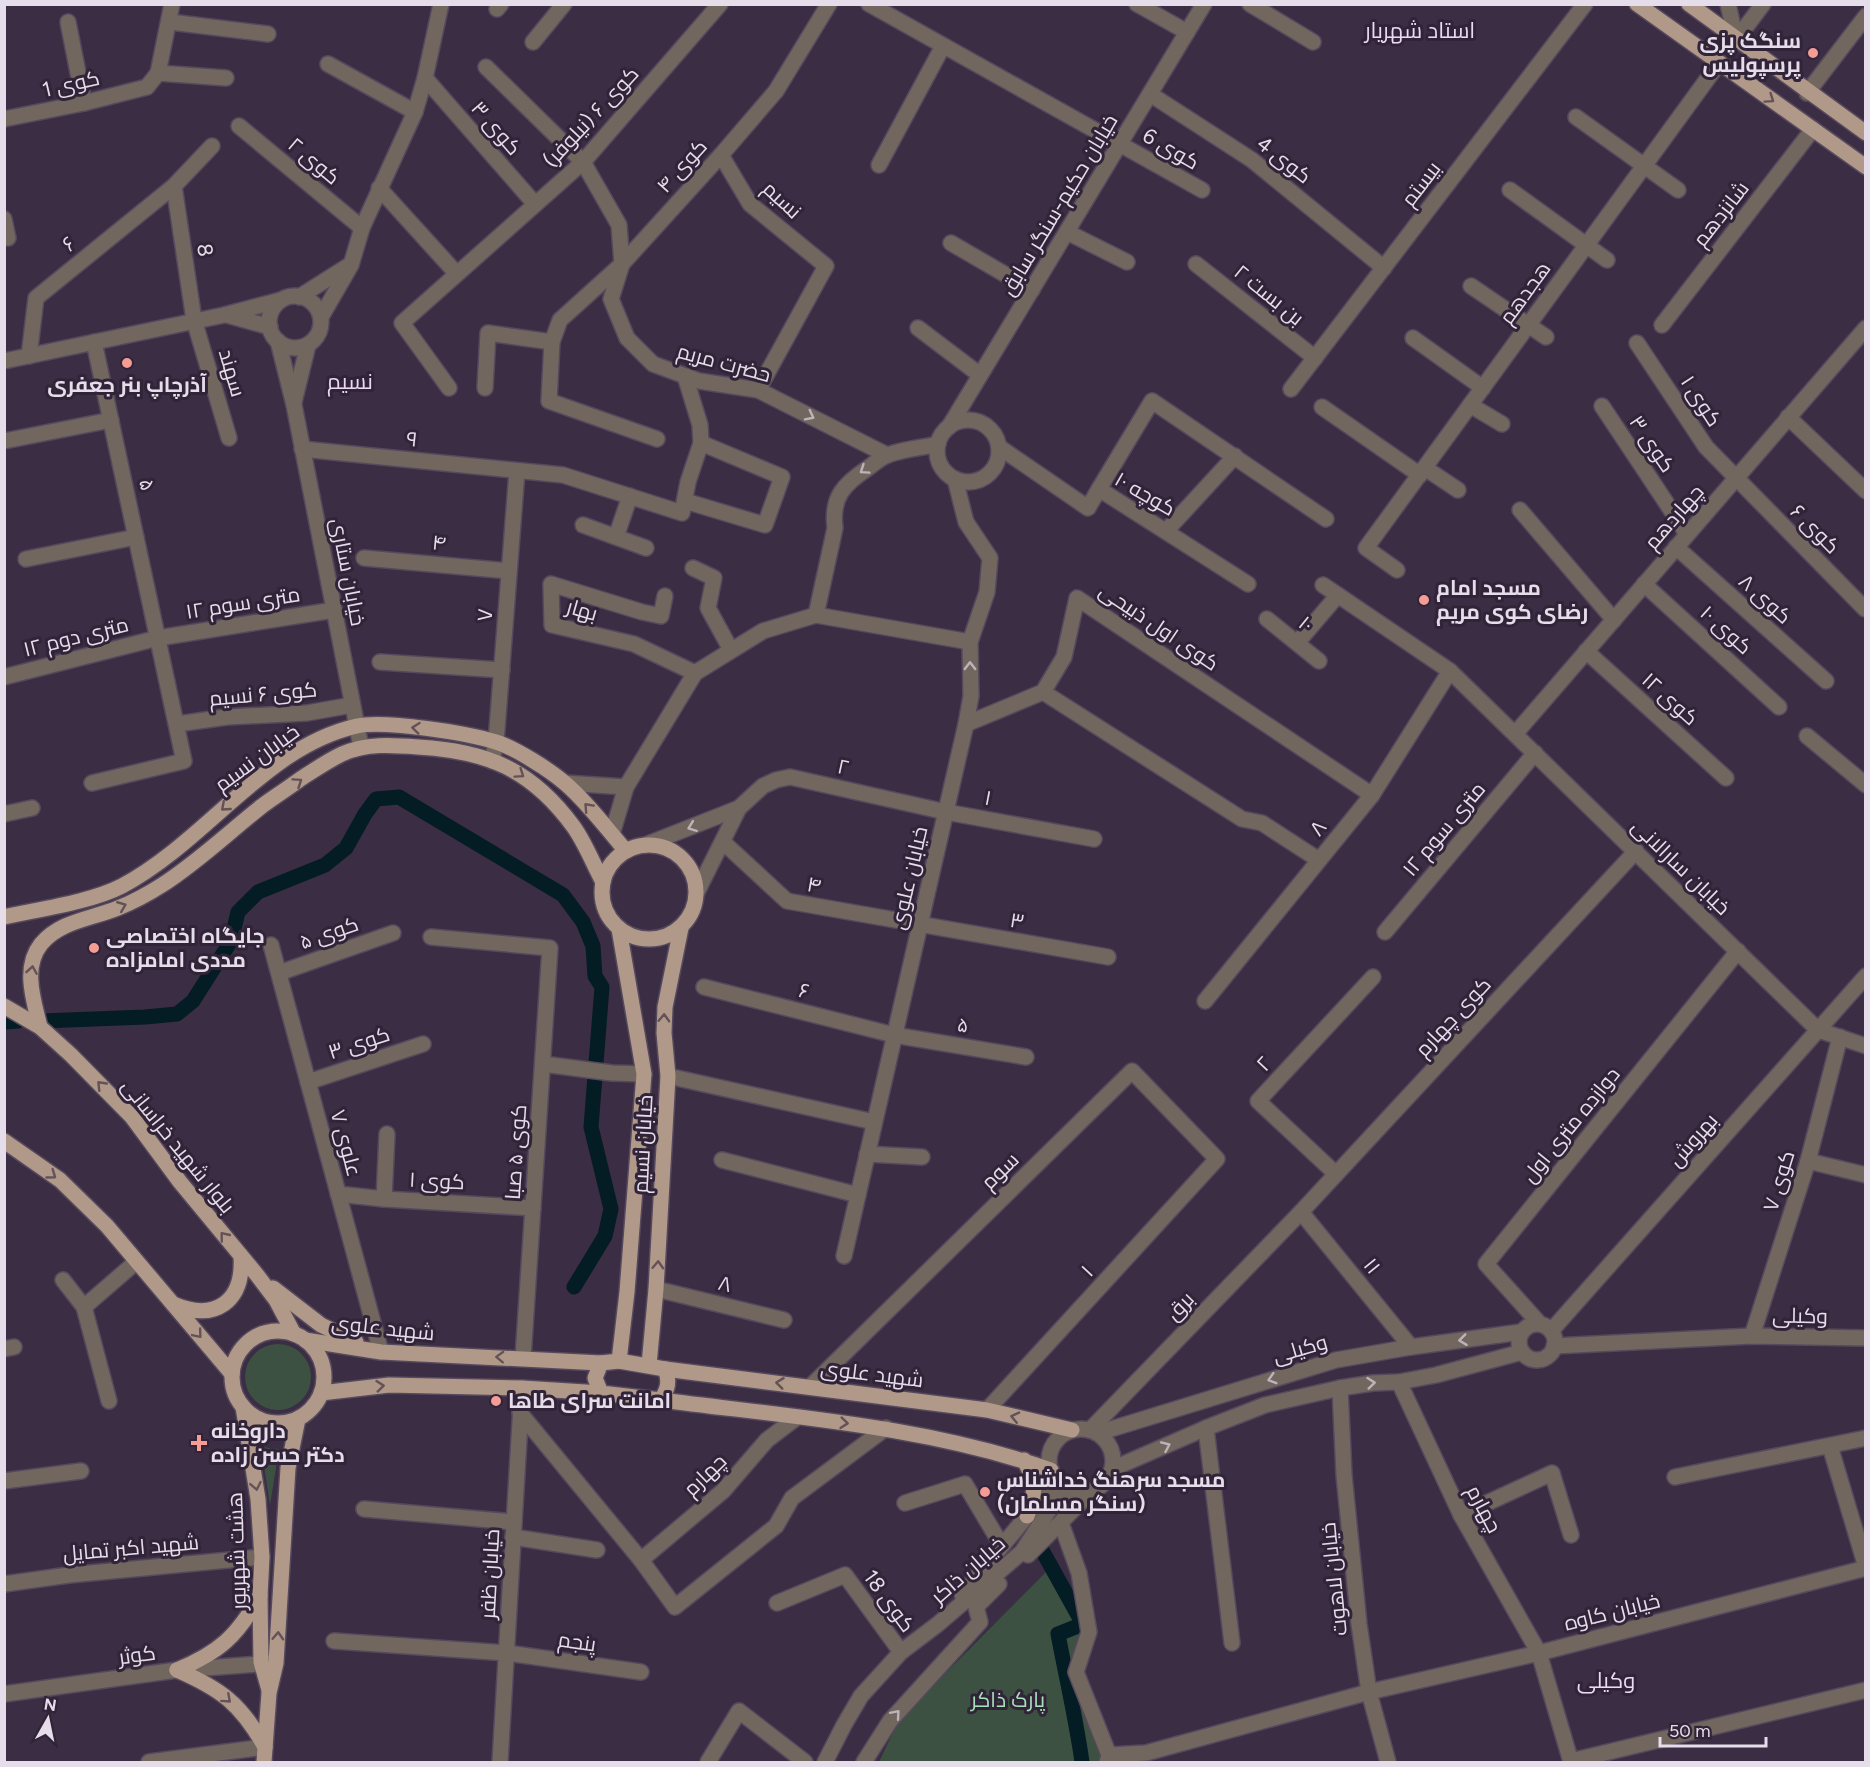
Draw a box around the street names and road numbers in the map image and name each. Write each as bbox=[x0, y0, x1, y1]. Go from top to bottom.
street label: کوی ۶ (نیلوفر) bbox=[538, 61, 644, 173]
street label: کوی 1 bbox=[40, 65, 102, 103]
street label: کوی ۳ bbox=[465, 96, 527, 160]
street label: خیابان حکیم-سنگر سابق bbox=[995, 110, 1124, 301]
street label: کوی 6 bbox=[1138, 122, 1204, 176]
street label: کوی 4 bbox=[1251, 131, 1317, 189]
street label: کوی ۲ bbox=[283, 132, 345, 190]
street label: کوی ۴ bbox=[651, 134, 713, 198]
street label: بیستم bbox=[1396, 156, 1447, 212]
street label: نسیم bbox=[756, 176, 807, 225]
street label: شانزدهم bbox=[1687, 176, 1755, 253]
street label: ۶ bbox=[57, 231, 80, 256]
street label: 8 bbox=[192, 242, 219, 258]
street label: هجدهم bbox=[1494, 257, 1557, 330]
street label: بن بست ۲ bbox=[1229, 259, 1309, 331]
street label: حضرت مریم bbox=[674, 338, 774, 389]
street label: سهند bbox=[213, 346, 251, 400]
street label: کوی ۱ bbox=[1675, 371, 1727, 431]
street label: کوی ۳ bbox=[1623, 410, 1681, 478]
street label: ۹ bbox=[405, 426, 419, 452]
street label: کوچه ۱۰ bbox=[1109, 466, 1180, 523]
street label: ۵ bbox=[134, 477, 161, 493]
street label: چهاردهم bbox=[1639, 479, 1710, 556]
street label: کوی ۶ bbox=[1785, 499, 1845, 559]
street label: خیابان ستاری bbox=[325, 516, 371, 628]
street label: ۴ bbox=[431, 529, 447, 556]
street label: کوی ۸ bbox=[1733, 568, 1797, 630]
street label: کوی اول ذبیحی bbox=[1094, 577, 1224, 677]
street label: ۱۲ متری سوم bbox=[184, 581, 302, 626]
street label: بهار bbox=[562, 593, 601, 627]
street label: کوی ۱۰ bbox=[1695, 600, 1757, 660]
street label: ۷ bbox=[472, 608, 497, 622]
street label: ۱۰ bbox=[1294, 610, 1319, 637]
street label: ۱۲ متری دوم bbox=[21, 611, 132, 664]
street label: کوی ۱۲ bbox=[1636, 667, 1704, 731]
street label: کوی ۶ نسیم bbox=[208, 676, 318, 713]
street label: خیابان نسیم bbox=[209, 718, 305, 798]
street label: ۲ bbox=[835, 753, 851, 780]
street label: ۱۲ متری سوم bbox=[1397, 776, 1492, 882]
street label: ۱ bbox=[983, 785, 994, 810]
street label: خیابان سارالانی bbox=[1626, 813, 1736, 921]
street label: ۸ bbox=[1304, 815, 1331, 841]
street label: خیابان علوی bbox=[885, 824, 933, 932]
street label: ۴ bbox=[805, 871, 823, 898]
street label: ۳ bbox=[1008, 907, 1026, 934]
street label: کوی ۵ bbox=[296, 911, 362, 955]
street label: کوی چهارم bbox=[1410, 972, 1497, 1063]
street label: ۶ bbox=[796, 977, 812, 1004]
street label: ۵ bbox=[955, 1011, 971, 1038]
street label: کوی ۳ bbox=[325, 1021, 393, 1065]
street label: ۲ bbox=[1251, 1051, 1277, 1076]
street label: دوازده متری اول bbox=[1516, 1062, 1626, 1188]
street label: بلوار شهید خراسانی bbox=[116, 1073, 240, 1219]
street label: خیابان نسیم bbox=[627, 1094, 660, 1194]
street label: کوی ۵ صبا bbox=[500, 1103, 532, 1201]
street label: علوی ۷ bbox=[325, 1107, 367, 1179]
street label: بهروش bbox=[1663, 1108, 1723, 1172]
street label: سوم bbox=[976, 1147, 1025, 1196]
street label: کوی ۷ bbox=[1757, 1147, 1801, 1215]
street label: کوی ۱ bbox=[408, 1167, 466, 1195]
street label: ۱۱ bbox=[1359, 1253, 1386, 1279]
street label: ۱ bbox=[1075, 1260, 1098, 1282]
street label: ۸ bbox=[716, 1270, 734, 1297]
street label: برق bbox=[1160, 1286, 1200, 1326]
street label: وکیلی bbox=[1772, 1303, 1828, 1329]
street label: شهید علوی bbox=[330, 1310, 436, 1346]
street label: وکیلی bbox=[1270, 1329, 1330, 1369]
street label: شهید علوی bbox=[819, 1355, 925, 1393]
street label: چهارم bbox=[678, 1448, 733, 1503]
street label: چهارم bbox=[1460, 1481, 1507, 1538]
street label: هشت شهریور bbox=[222, 1492, 252, 1611]
street label: خیابان لاهوت bbox=[1315, 1521, 1353, 1637]
street label: خیابان ظفر bbox=[475, 1528, 505, 1621]
street label: شهید اکبر تمایل bbox=[62, 1529, 200, 1567]
street label: خیابان ذاکر bbox=[925, 1531, 1011, 1610]
street label: کوی 18 bbox=[858, 1565, 920, 1637]
street label: خیابان کاوه bbox=[1561, 1588, 1663, 1636]
street label: پنجم bbox=[556, 1626, 598, 1659]
street label: کوثر bbox=[116, 1640, 157, 1670]

